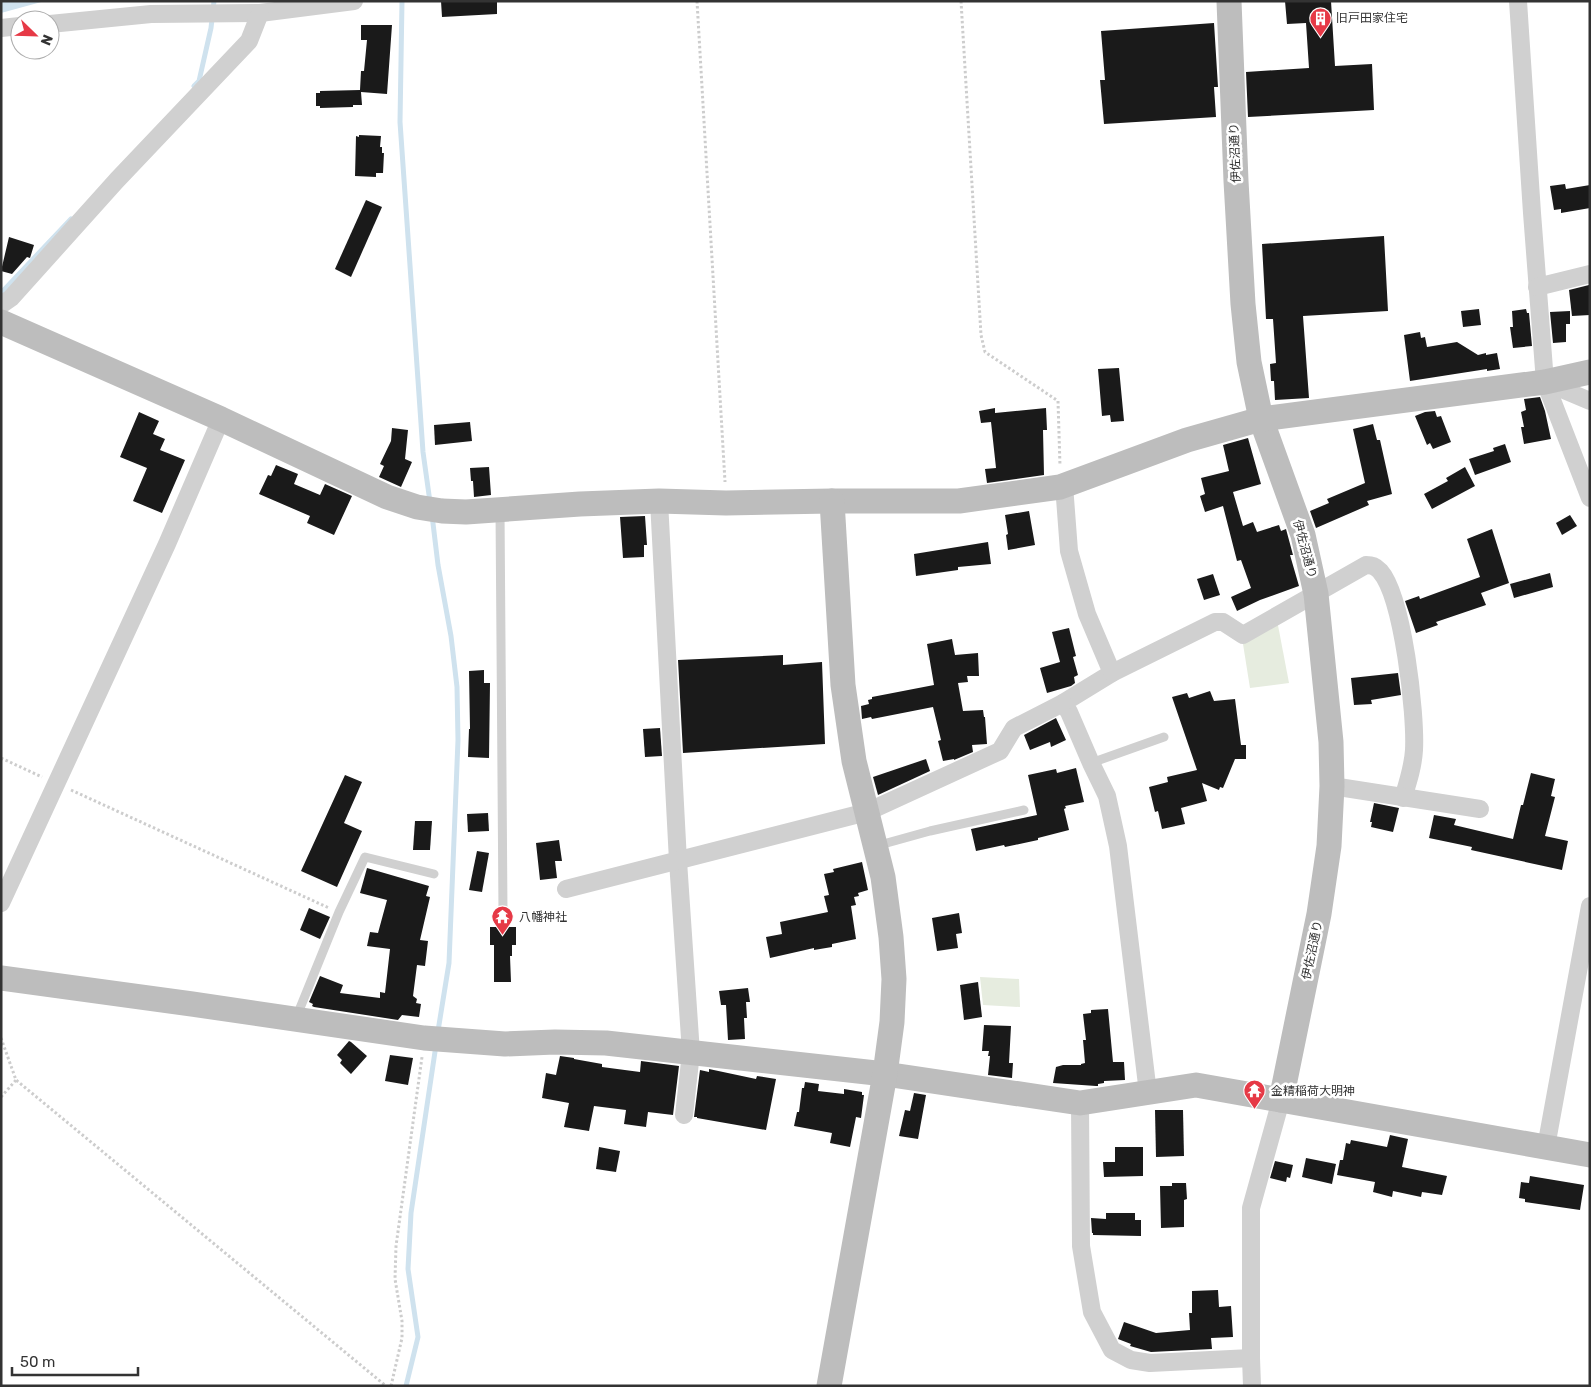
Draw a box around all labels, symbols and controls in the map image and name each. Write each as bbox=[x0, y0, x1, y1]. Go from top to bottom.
building icon: 旧戸田家住宅 bbox=[1308, 6, 1332, 37]
north arrow bbox=[10, 10, 60, 60]
place label: 旧戸田家住宅 bbox=[1336, 11, 1408, 25]
text: N bbox=[37, 32, 56, 48]
street label: 伊佐沼通り bbox=[1227, 123, 1243, 183]
street label: 伊佐沼通り bbox=[1290, 518, 1320, 580]
temple icon: 八幡神社 bbox=[491, 905, 515, 936]
place label: 八幡神社 bbox=[519, 910, 567, 924]
street label: 伊佐沼通り bbox=[1299, 919, 1325, 981]
temple icon: 金精稲荷大明神 bbox=[1243, 1079, 1267, 1110]
place label: 金精稲荷大明神 bbox=[1271, 1084, 1355, 1098]
scale bar bbox=[12, 1344, 139, 1376]
text: 50 m bbox=[20, 1353, 55, 1371]

